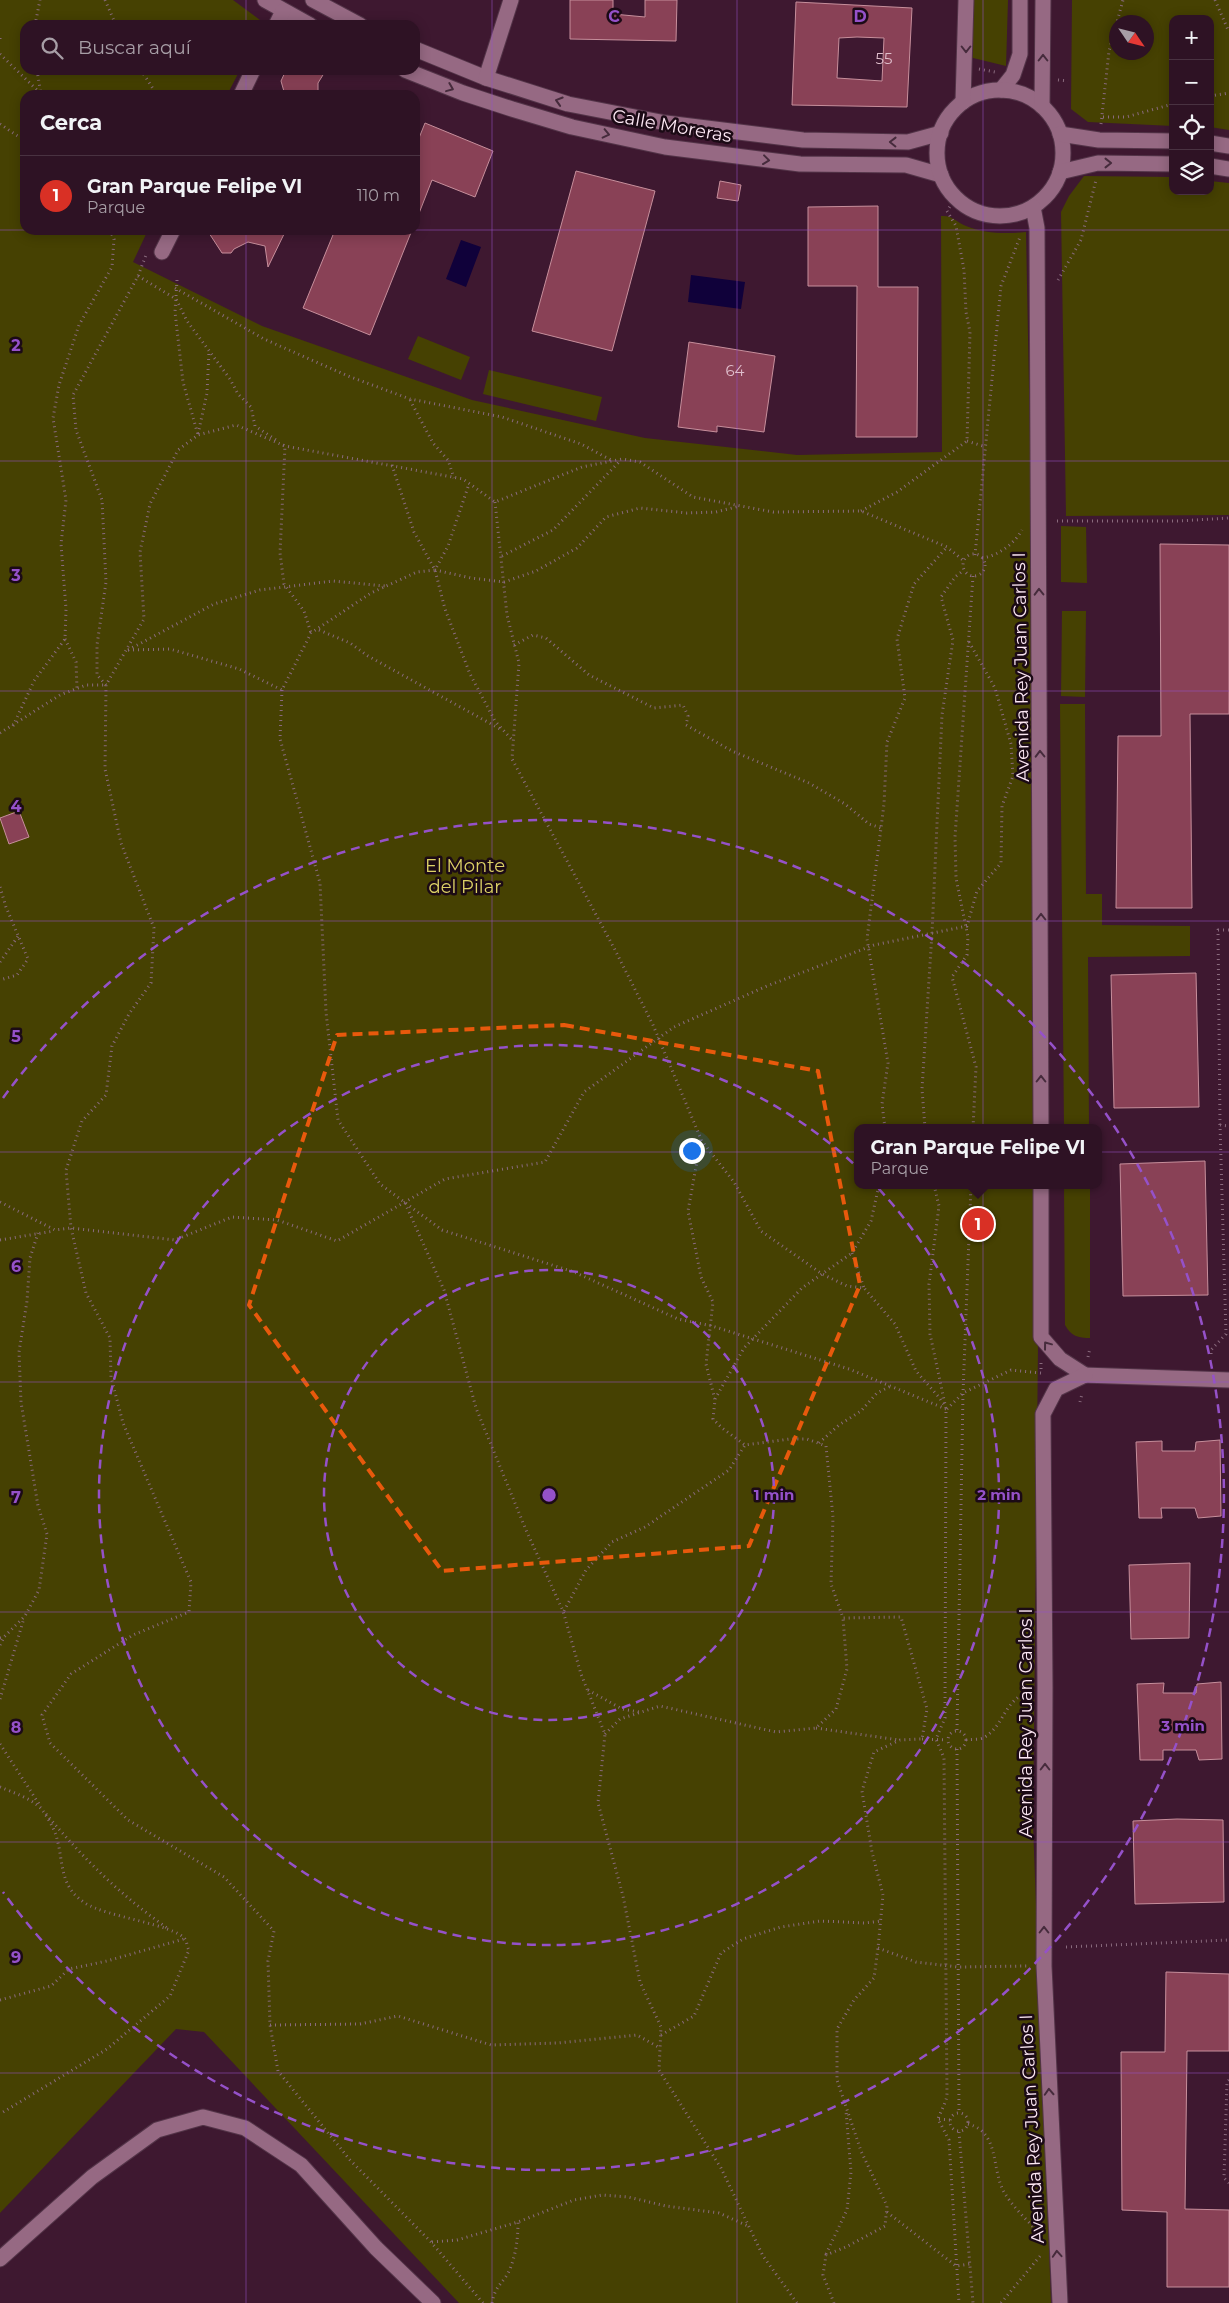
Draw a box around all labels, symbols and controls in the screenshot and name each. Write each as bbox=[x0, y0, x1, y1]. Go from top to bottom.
text: C bbox=[608, 7, 620, 26]
text: D bbox=[853, 7, 867, 26]
north arrow bbox=[1109, 15, 1154, 60]
map controls bbox=[1169, 15, 1214, 195]
button: + bbox=[1169, 15, 1214, 60]
search box bbox=[20, 20, 420, 75]
icon: search bbox=[38, 34, 66, 62]
text: Buscar aquí bbox=[78, 36, 191, 59]
one-way arrow bbox=[961, 45, 971, 53]
house number: 55 bbox=[876, 49, 892, 68]
one-way arrow bbox=[1038, 53, 1048, 61]
button: − bbox=[1169, 60, 1214, 105]
one-way arrow bbox=[445, 82, 454, 93]
one-way arrow bbox=[555, 96, 563, 106]
street label: Calle Moreras bbox=[611, 105, 734, 147]
button: locate bbox=[1169, 105, 1214, 150]
text: Cerca bbox=[40, 110, 102, 135]
one-way arrow bbox=[601, 128, 610, 139]
one-way arrow bbox=[889, 136, 897, 147]
button: layers bbox=[1169, 150, 1214, 195]
one-way arrow bbox=[762, 154, 770, 165]
one-way arrow bbox=[1104, 158, 1112, 168]
text: Gran Parque Felipe VI bbox=[87, 175, 302, 198]
text: 1 bbox=[53, 186, 59, 205]
text: 110 m bbox=[357, 186, 400, 205]
text: Parque bbox=[87, 198, 145, 217]
text: 2 bbox=[11, 336, 21, 355]
house number: 64 bbox=[725, 361, 745, 380]
street label: Avenida Rey Juan Carlos I bbox=[1008, 552, 1034, 782]
text: 3 bbox=[10, 566, 21, 585]
one-way arrow bbox=[1034, 587, 1044, 595]
one-way arrow bbox=[1035, 750, 1045, 758]
text: 4 bbox=[10, 797, 22, 816]
park label: El Monte del Pilar bbox=[425, 855, 505, 898]
one-way arrow bbox=[1036, 912, 1046, 920]
text: 5 bbox=[11, 1027, 21, 1046]
one-way arrow bbox=[1036, 1075, 1046, 1082]
popup bbox=[854, 1124, 1102, 1189]
text: Gran Parque Felipe VI bbox=[870, 1136, 1086, 1159]
your location bbox=[679, 1138, 705, 1164]
text: Parque bbox=[870, 1159, 929, 1178]
pin: 1 bbox=[962, 1205, 994, 1243]
text: 6 bbox=[11, 1257, 21, 1276]
one-way arrow bbox=[1044, 1341, 1053, 1351]
text: 1 min bbox=[754, 1485, 794, 1504]
text: 2 min bbox=[977, 1485, 1021, 1504]
centre of rings bbox=[540, 1486, 558, 1504]
text: 7 bbox=[11, 1488, 21, 1507]
street label: Avenida Rey Juan Carlos I bbox=[1015, 1608, 1037, 1838]
text: 3 min bbox=[1160, 1716, 1205, 1735]
text: 8 bbox=[11, 1718, 21, 1737]
one-way arrow bbox=[1040, 1763, 1050, 1770]
one-way arrow bbox=[1039, 1925, 1049, 1933]
text: 9 bbox=[11, 1948, 21, 1967]
street label: Avenida Rey Juan Carlos I bbox=[1015, 2014, 1049, 2244]
one-way arrow bbox=[1044, 2088, 1055, 2096]
one-way arrow bbox=[1052, 2250, 1063, 2258]

